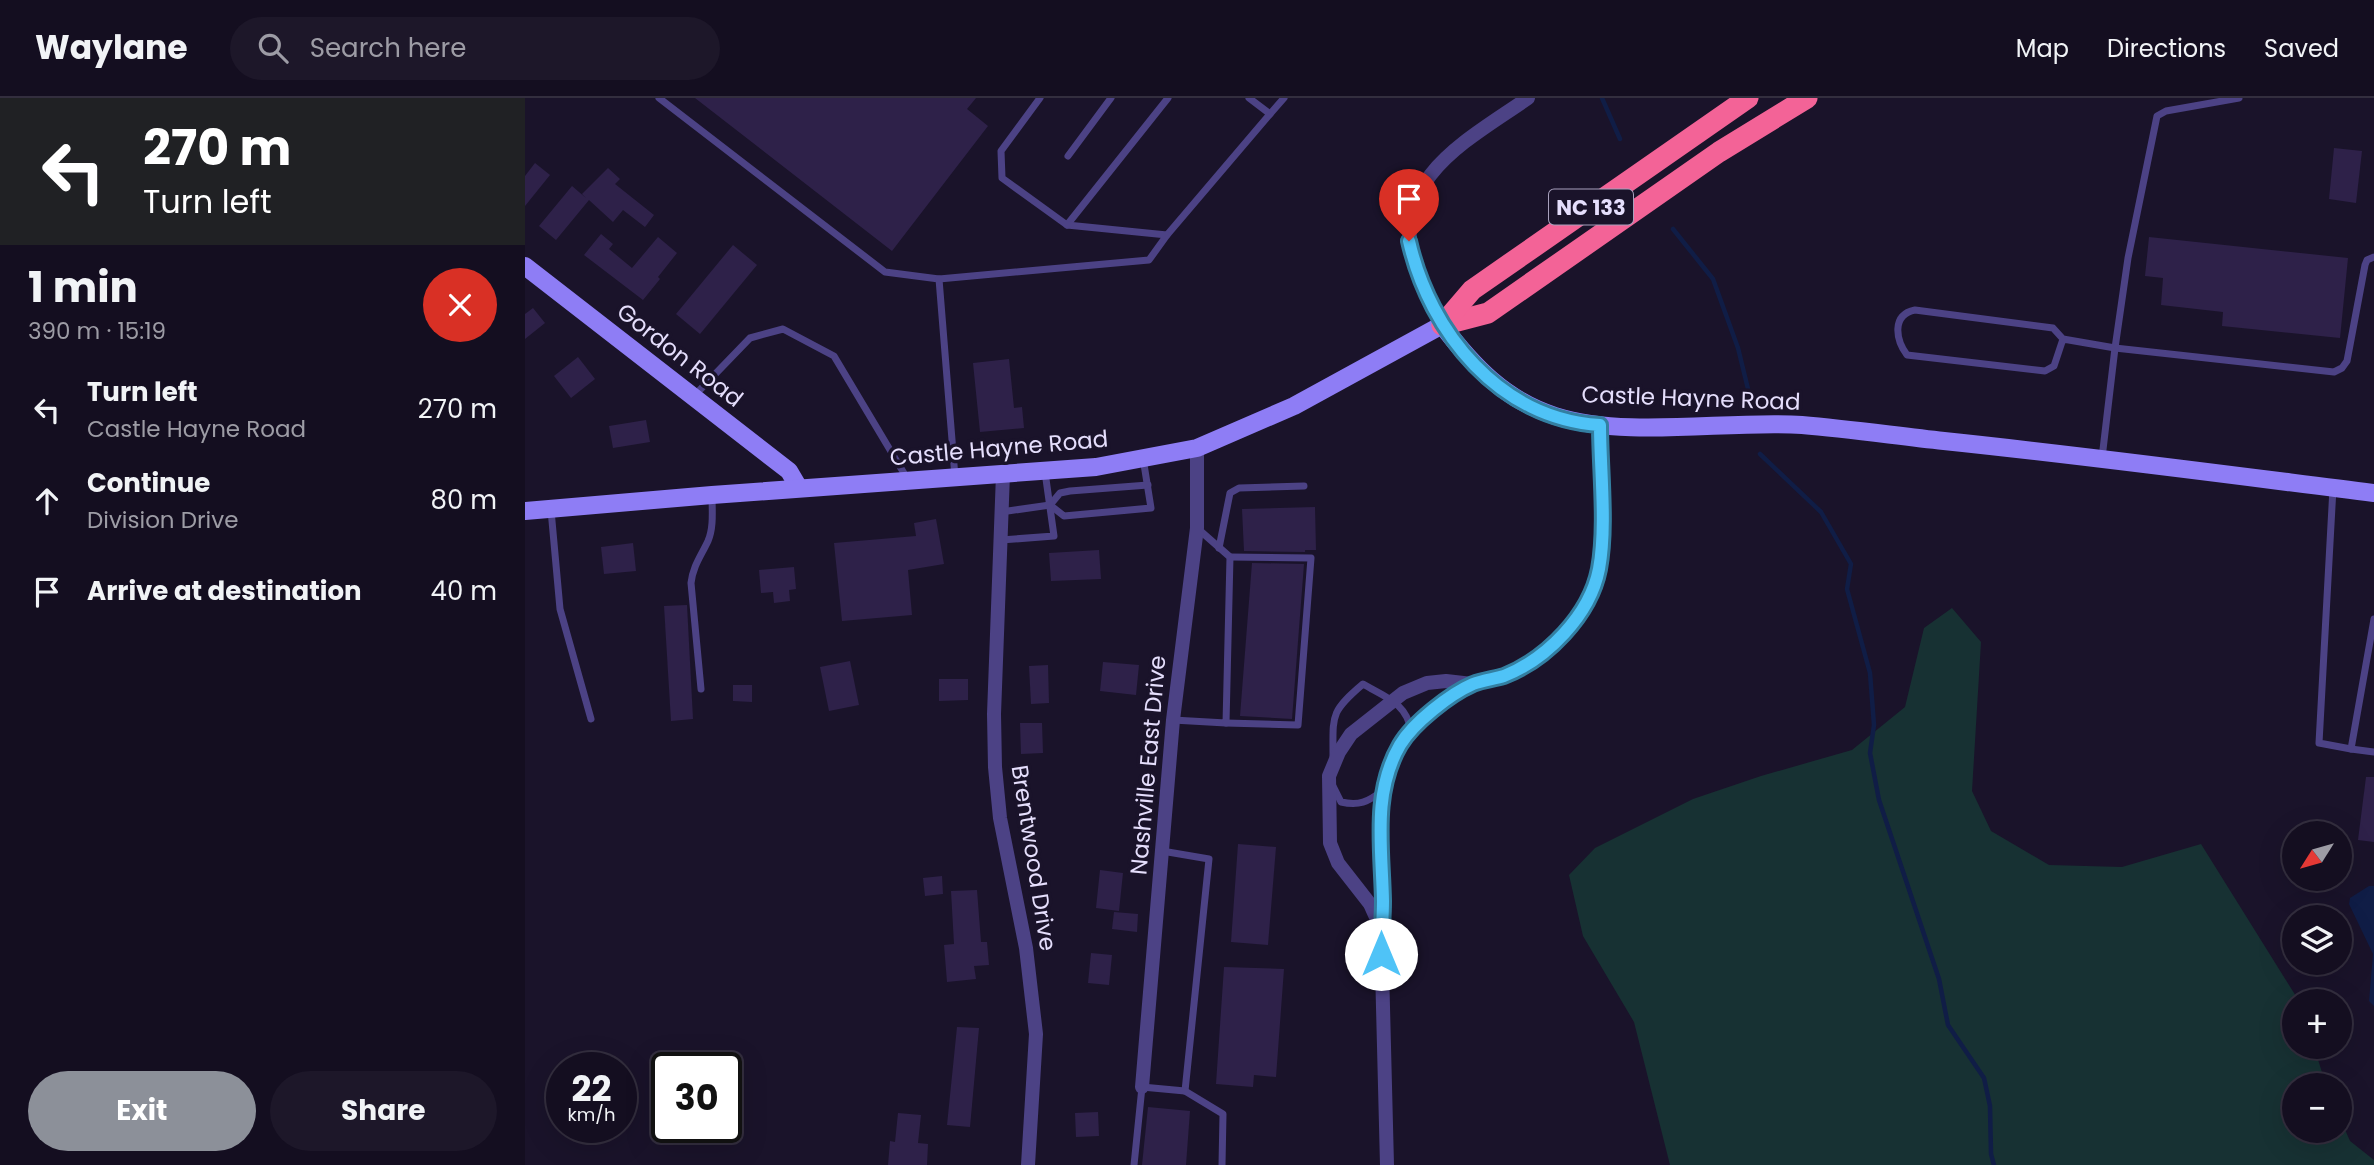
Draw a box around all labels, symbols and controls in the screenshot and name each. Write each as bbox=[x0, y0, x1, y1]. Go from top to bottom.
search box bbox=[230, 17, 720, 80]
text: Waylane bbox=[35, 24, 188, 71]
icon: search bbox=[254, 29, 292, 67]
text: Search here bbox=[310, 30, 466, 66]
text: Map bbox=[2016, 32, 2069, 65]
text: Directions bbox=[2107, 32, 2226, 65]
text: Saved bbox=[2264, 32, 2339, 65]
text: 270 m bbox=[143, 114, 291, 182]
icon: left bbox=[28, 126, 119, 217]
pin bbox=[1379, 169, 1439, 241]
text: Turn left bbox=[143, 179, 272, 224]
icon: arrive bbox=[1390, 180, 1428, 218]
road number: NC 133 bbox=[1549, 190, 1633, 224]
text: 1 min bbox=[28, 258, 138, 317]
button: close bbox=[423, 268, 497, 342]
street label: Gordon Road bbox=[610, 296, 750, 414]
text: 390 m · 15:19 bbox=[28, 315, 166, 347]
text: Turn left bbox=[87, 374, 198, 410]
street label: Castle Hayne Road bbox=[1581, 378, 1801, 418]
icon: left bbox=[28, 391, 66, 429]
text: 270 m bbox=[418, 391, 497, 427]
text: Castle Hayne Road bbox=[87, 413, 306, 445]
street label: Castle Hayne Road bbox=[888, 423, 1110, 473]
text: Continue bbox=[87, 465, 210, 501]
icon: ahead bbox=[28, 482, 66, 520]
text: 80 m bbox=[431, 482, 497, 518]
text: Division Drive bbox=[87, 504, 238, 536]
icon: arrive bbox=[28, 573, 66, 611]
text: Arrive at destination bbox=[87, 573, 362, 609]
text: 40 m bbox=[431, 573, 497, 609]
street label: Nashville East Drive bbox=[1122, 654, 1174, 876]
street label: Brentwood Drive bbox=[1004, 763, 1064, 953]
north arrow bbox=[2282, 821, 2352, 891]
map controls bbox=[2282, 821, 2352, 1143]
button: layers bbox=[2282, 905, 2352, 975]
position arrow bbox=[1344, 917, 1418, 991]
button: + bbox=[2282, 989, 2352, 1059]
speed limit sign: 30 bbox=[651, 1052, 742, 1143]
text: 22 bbox=[572, 1064, 611, 1113]
button: Exit bbox=[28, 1071, 256, 1151]
button: Share bbox=[270, 1071, 497, 1151]
button: − bbox=[2282, 1073, 2352, 1143]
text: km/h bbox=[568, 1102, 615, 1127]

